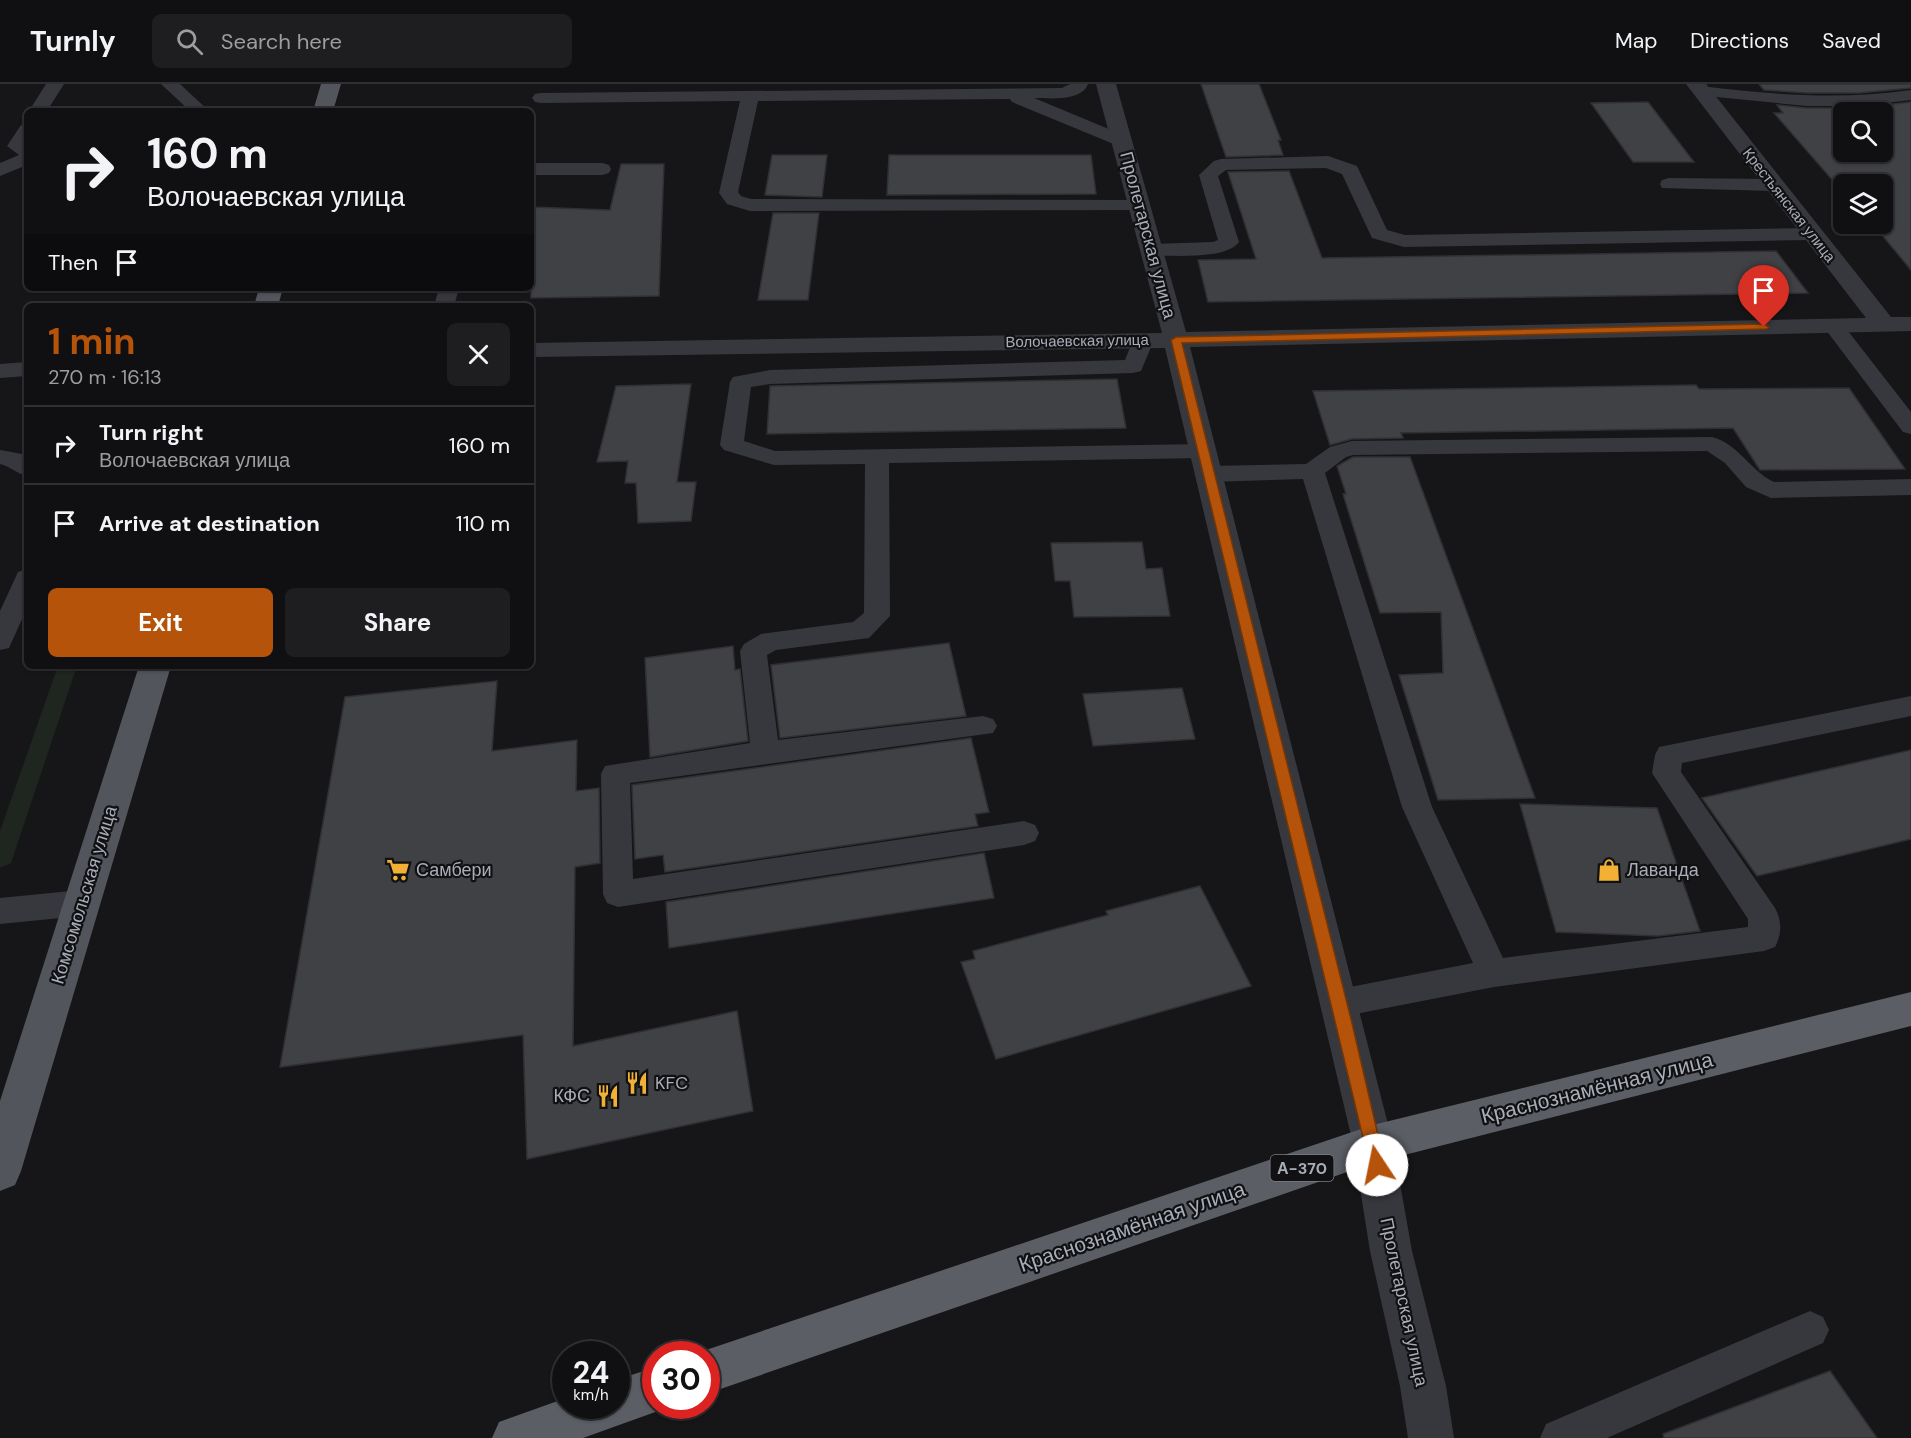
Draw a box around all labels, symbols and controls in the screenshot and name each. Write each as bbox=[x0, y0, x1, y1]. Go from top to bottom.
search box bbox=[152, 14, 572, 68]
text: Turnly bbox=[30, 23, 116, 60]
icon: search bbox=[173, 25, 206, 58]
text: Search here bbox=[221, 27, 342, 56]
text: Map bbox=[1615, 27, 1657, 55]
text: Directions bbox=[1690, 27, 1789, 55]
text: Saved bbox=[1822, 27, 1881, 55]
map controls bbox=[1833, 102, 1893, 234]
button: search bbox=[1833, 102, 1893, 162]
text: 160 m bbox=[147, 126, 268, 181]
icon: right bbox=[48, 132, 126, 210]
street label: Крестьянская улица bbox=[1738, 144, 1840, 267]
street label: Пролетарская улица bbox=[1114, 149, 1182, 322]
button: layers bbox=[1833, 174, 1893, 234]
text: Волочаевская улица bbox=[147, 179, 405, 214]
icon: arrive bbox=[110, 246, 143, 279]
text: Then bbox=[48, 248, 98, 277]
pin bbox=[1738, 265, 1789, 327]
icon: arrive bbox=[1747, 274, 1780, 307]
text: 1 min bbox=[48, 318, 136, 365]
button: close bbox=[447, 323, 510, 386]
street label: Волочаевская улица bbox=[1005, 330, 1149, 352]
text: 270 m · 16:13 bbox=[48, 364, 162, 390]
text: Turn right bbox=[99, 418, 204, 447]
icon: right bbox=[48, 429, 81, 462]
text: 160 m bbox=[449, 431, 510, 460]
text: Волочаевская улица bbox=[99, 447, 290, 473]
icon: arrive bbox=[48, 507, 81, 540]
text: Arrive at destination bbox=[99, 509, 320, 538]
text: 110 m bbox=[456, 509, 510, 538]
button: Exit bbox=[48, 588, 273, 657]
button: Share bbox=[285, 588, 510, 657]
street label: Комсомольская улица bbox=[45, 802, 123, 987]
supermarket icon: Самбери bbox=[385, 857, 411, 883]
shop icon: Лаванда bbox=[1596, 857, 1622, 883]
place label: Самбери bbox=[416, 858, 492, 882]
place label: Лаванда bbox=[1627, 858, 1700, 882]
street label: Краснознамённая улица bbox=[1478, 1046, 1716, 1130]
restaurant icon: KFC bbox=[624, 1070, 650, 1096]
place label: KFC bbox=[655, 1071, 688, 1095]
restaurant icon: КФС bbox=[595, 1083, 621, 1109]
place label: КФС bbox=[553, 1084, 590, 1108]
position arrow bbox=[1345, 1133, 1409, 1197]
road number: А-370 bbox=[1270, 1155, 1334, 1181]
street label: Краснознамённая улица bbox=[1015, 1175, 1249, 1279]
street label: Пролетарская улица bbox=[1374, 1215, 1434, 1390]
speed limit sign: 30 bbox=[642, 1341, 720, 1419]
text: 24 bbox=[573, 1353, 609, 1392]
text: km/h bbox=[573, 1385, 609, 1405]

